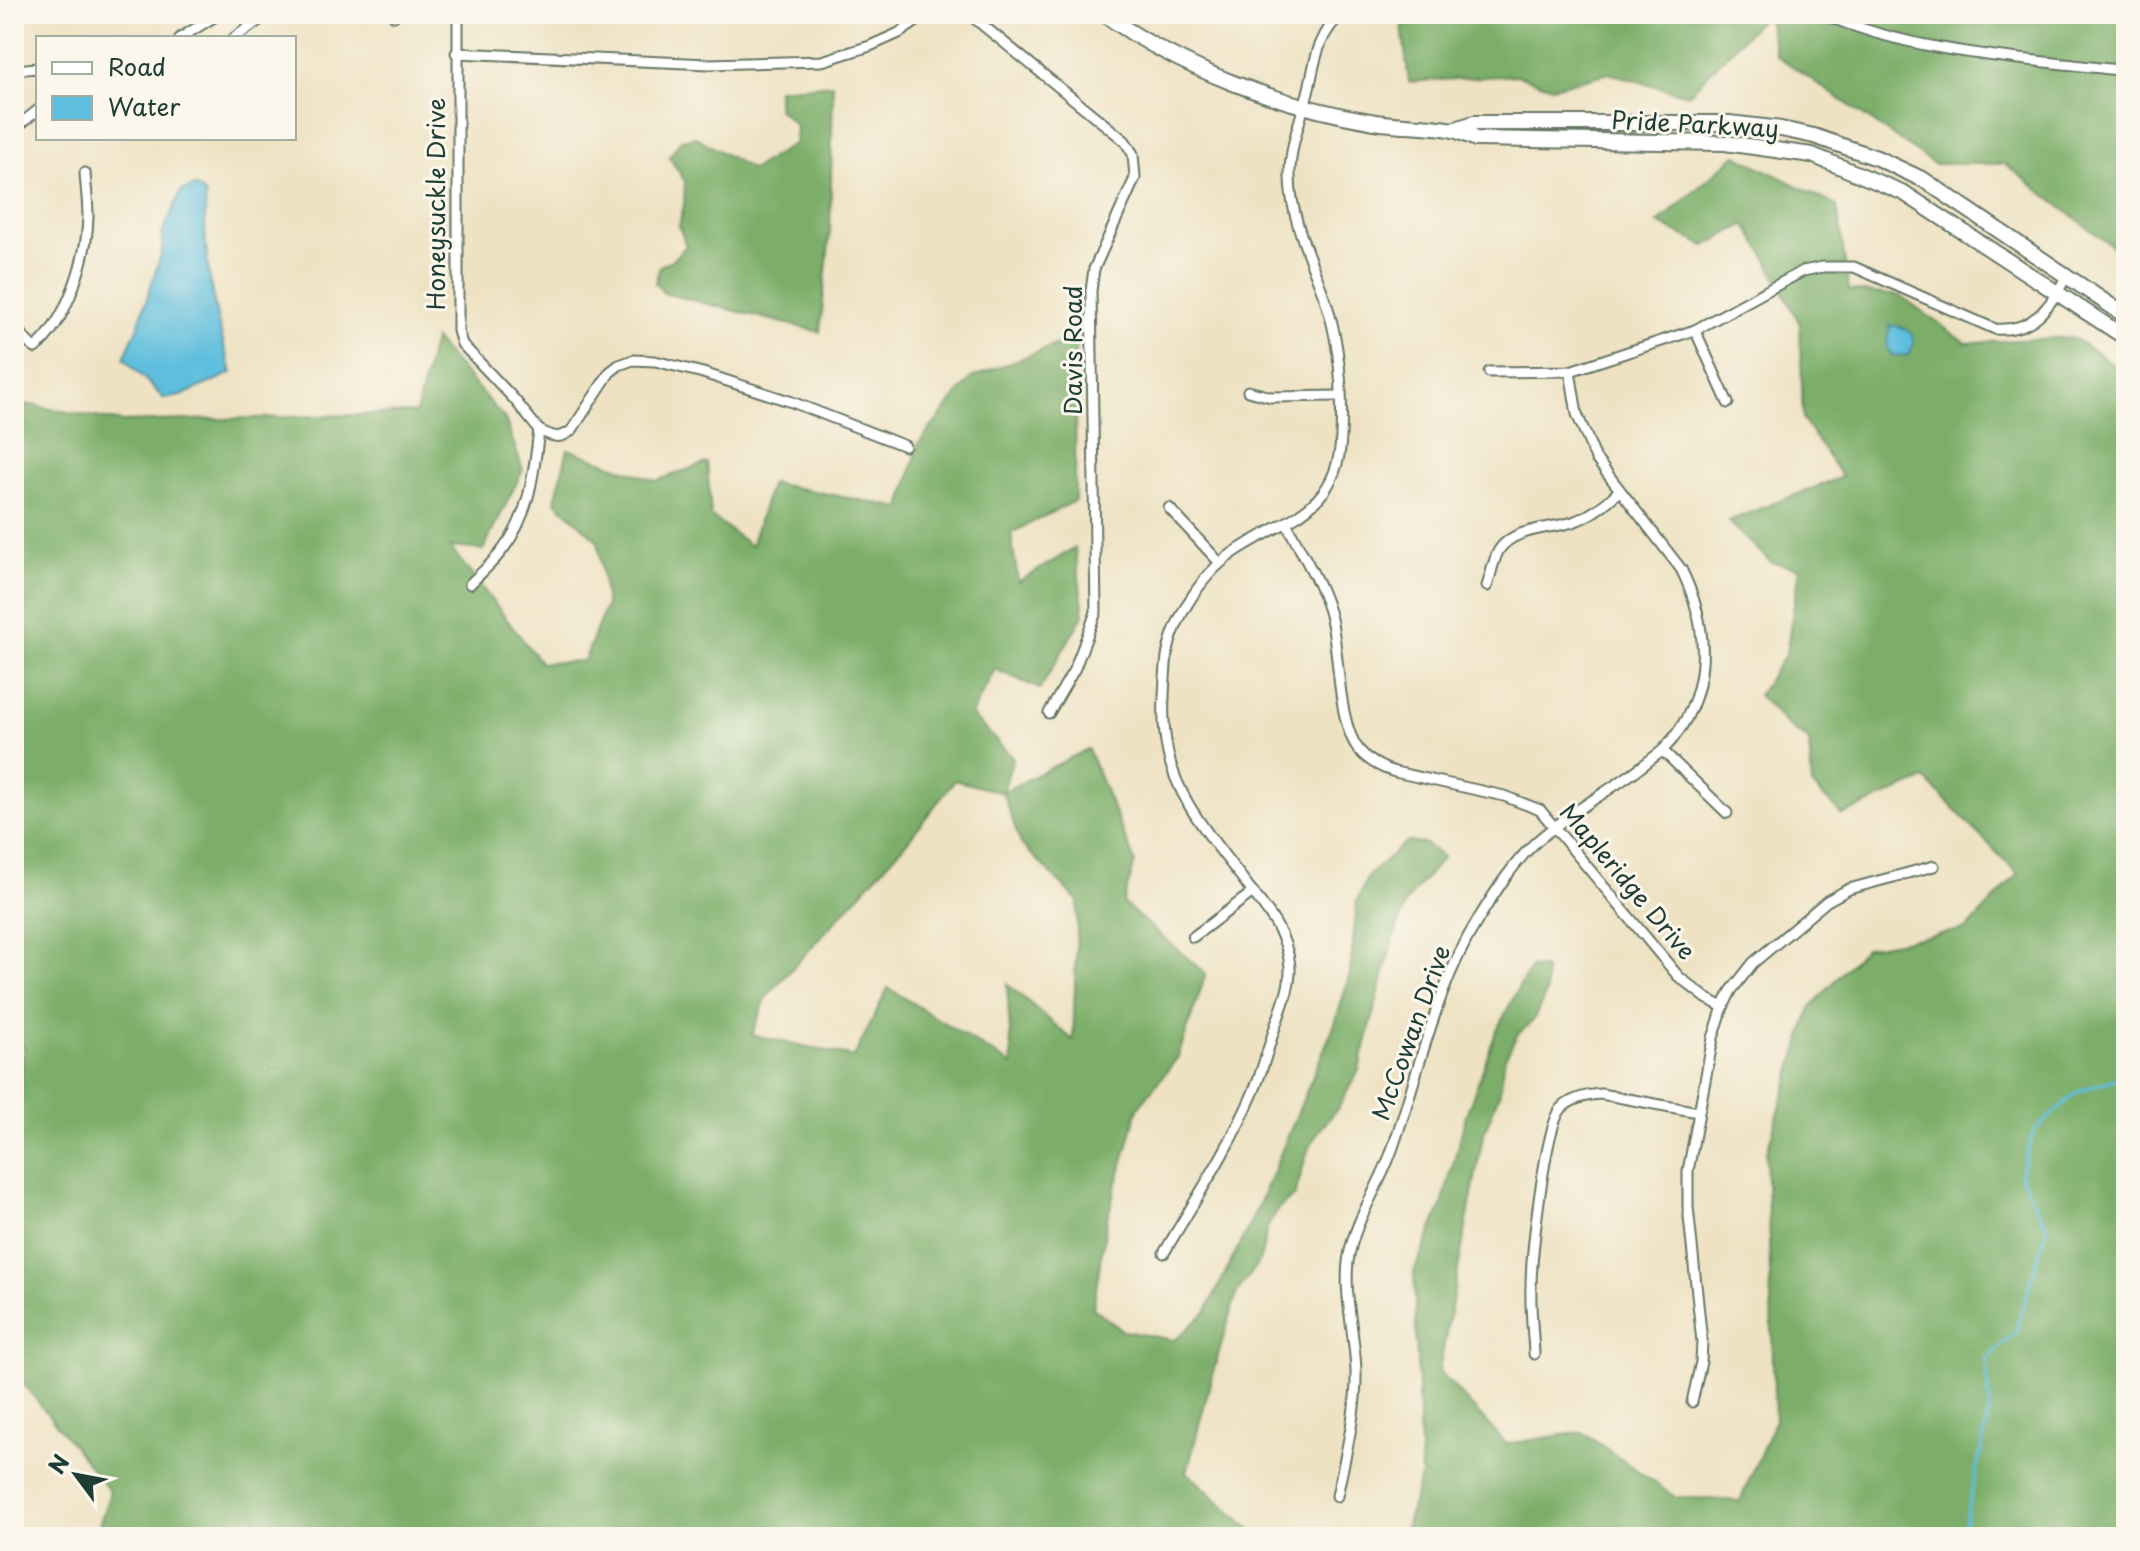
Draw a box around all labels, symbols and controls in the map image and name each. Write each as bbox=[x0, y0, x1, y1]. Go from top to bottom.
legend bbox=[36, 36, 296, 140]
text: Road bbox=[108, 48, 166, 84]
text: Water bbox=[108, 88, 181, 124]
street label: Honeysuckle Drive bbox=[417, 98, 453, 310]
street label: Pride Parkway bbox=[1611, 101, 1780, 145]
street label: Davis Road bbox=[1054, 285, 1090, 415]
street label: Mapleridge Drive bbox=[1552, 794, 1705, 967]
street label: McCowan Drive bbox=[1362, 940, 1458, 1125]
north arrow bbox=[36, 1435, 116, 1515]
text: N bbox=[39, 1447, 76, 1480]

